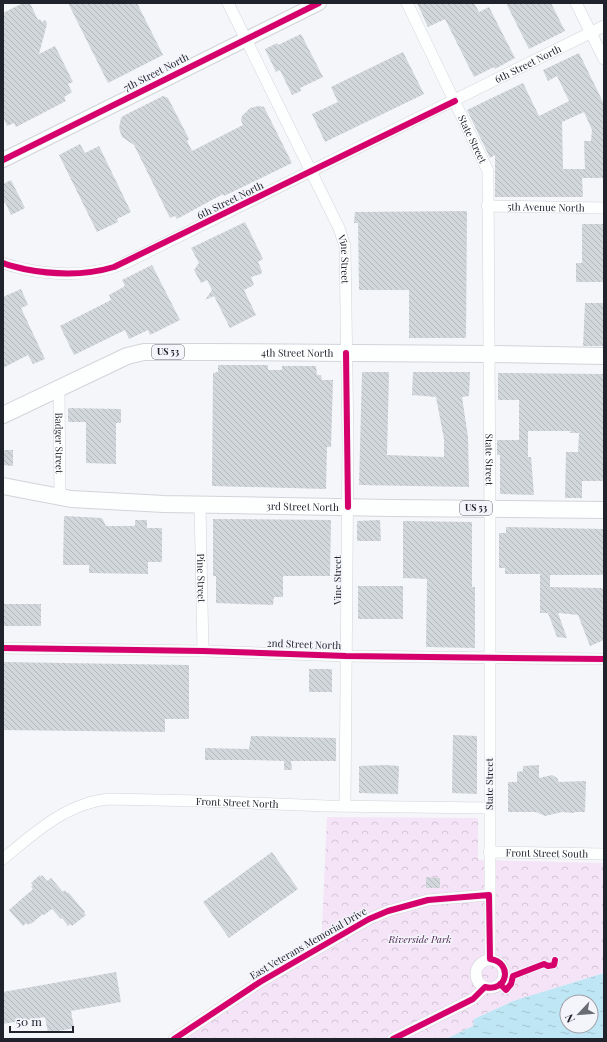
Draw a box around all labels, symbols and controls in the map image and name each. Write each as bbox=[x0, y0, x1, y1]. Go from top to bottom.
street label: 6th Street North bbox=[492, 41, 564, 86]
street label: 7th Street North bbox=[121, 50, 191, 94]
street label: State Street bbox=[455, 113, 490, 166]
street label: 6th Street North bbox=[194, 178, 266, 222]
street label: 5th Avenue North bbox=[507, 199, 585, 215]
street label: Vine Street bbox=[334, 232, 353, 284]
road number: US 53 bbox=[152, 345, 184, 359]
street label: 4th Street North bbox=[261, 345, 334, 360]
street label: Badger Street bbox=[52, 412, 67, 474]
street label: State Street bbox=[483, 433, 497, 486]
street label: 3rd Street North bbox=[266, 499, 339, 514]
road number: US 53 bbox=[460, 501, 492, 515]
street label: Pine Street bbox=[194, 553, 209, 603]
street label: Vine Street bbox=[330, 555, 344, 606]
street label: 2nd Street North bbox=[267, 636, 342, 652]
street label: State Street bbox=[482, 758, 496, 810]
street label: Front Street North bbox=[196, 794, 279, 811]
street label: Front Street South bbox=[506, 845, 589, 861]
street label: East Veterans Memorial Drive bbox=[247, 904, 369, 982]
park label: Riverside Park bbox=[387, 932, 452, 946]
north arrow bbox=[559, 994, 599, 1034]
scale bar bbox=[10, 1008, 73, 1034]
text: N bbox=[561, 1012, 578, 1025]
text: 50 m bbox=[16, 1013, 42, 1029]

